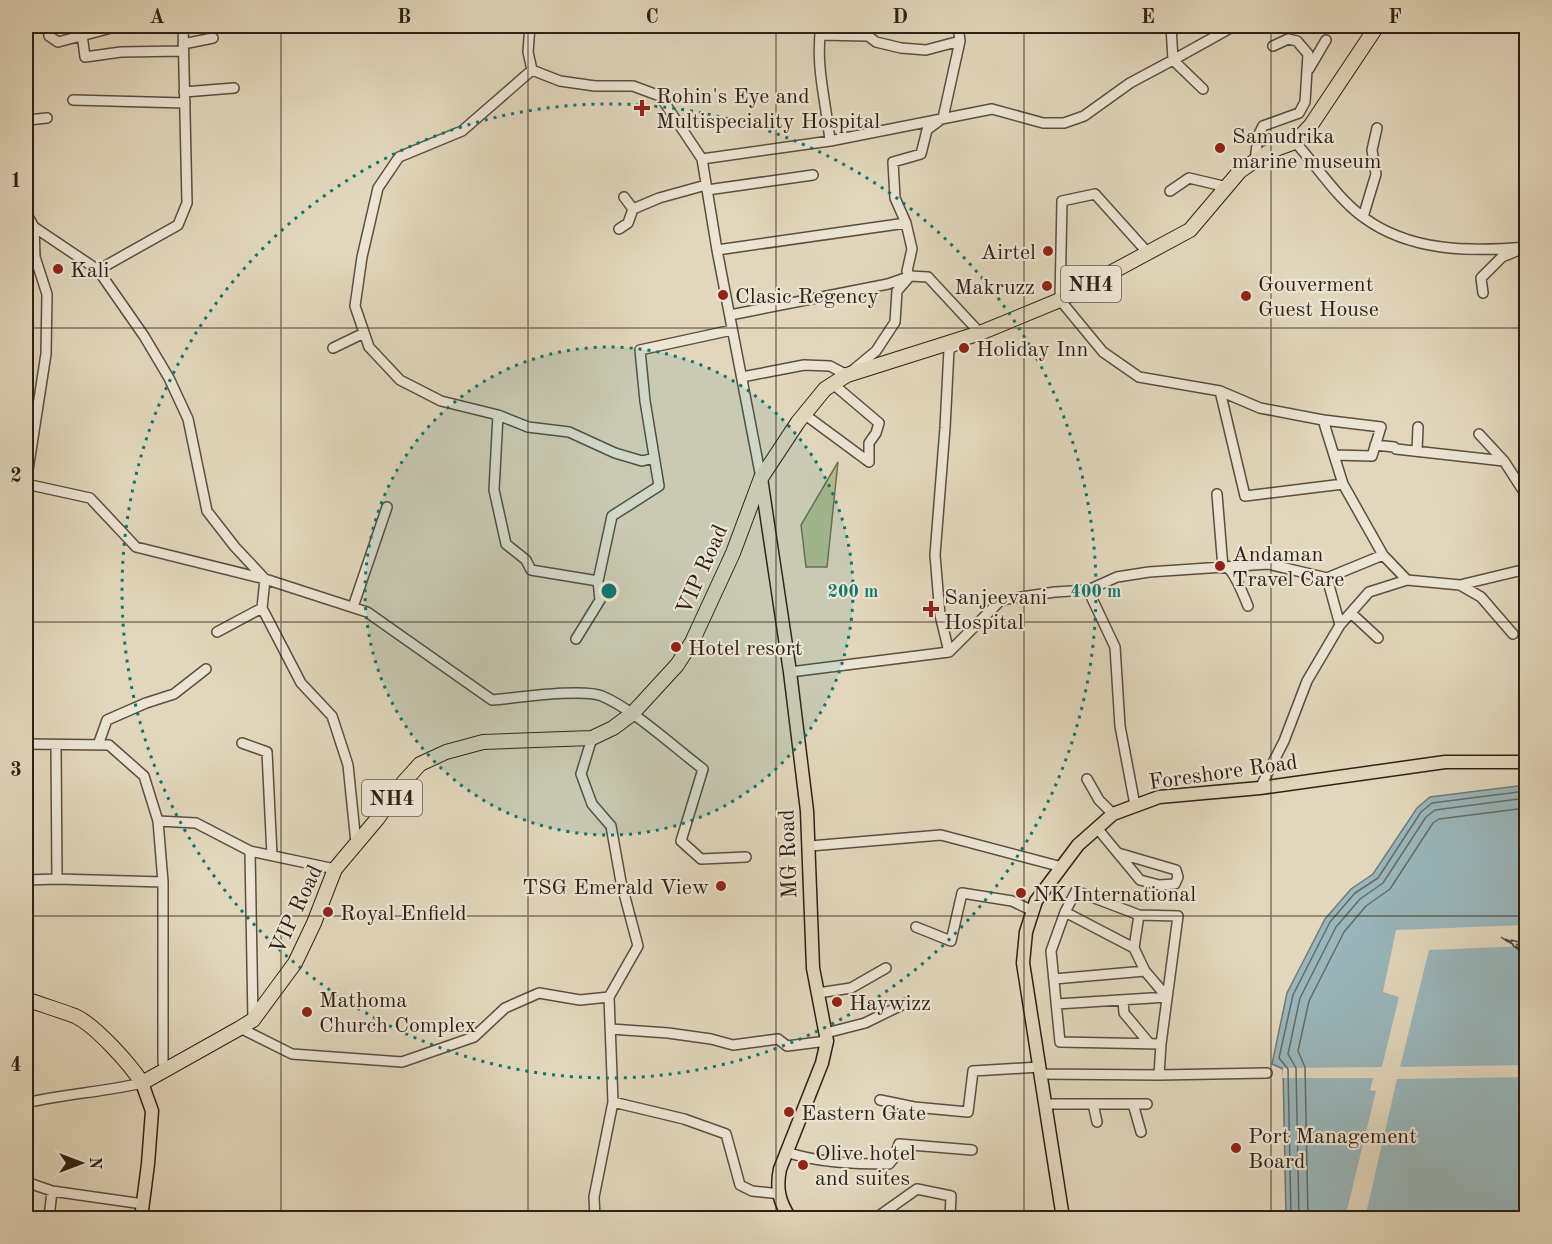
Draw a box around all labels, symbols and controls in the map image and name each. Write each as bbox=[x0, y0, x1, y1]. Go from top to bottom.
text: A bbox=[149, 8, 165, 28]
text: B bbox=[397, 8, 411, 28]
text: C bbox=[645, 8, 659, 28]
text: D bbox=[892, 8, 908, 28]
text: E bbox=[1141, 8, 1155, 28]
text: F bbox=[1388, 8, 1402, 28]
place label: Rohin's Eye and Multispeciality Hospital bbox=[656, 86, 880, 133]
marker: Rohin's Eye and Multispeciality Hospital bbox=[633, 99, 651, 117]
place label: Samudrika marine museum bbox=[1232, 126, 1382, 173]
marker: Samudrika marine museum bbox=[1213, 141, 1227, 155]
text: 1 bbox=[10, 172, 22, 192]
place label: Airtel bbox=[980, 242, 1036, 264]
marker: Airtel bbox=[1041, 244, 1055, 258]
place label: Kali bbox=[70, 260, 109, 282]
marker: Kali bbox=[51, 262, 65, 276]
road number: NH4 bbox=[1061, 266, 1121, 302]
place label: Gouverment Guest House bbox=[1258, 274, 1379, 321]
place label: Makruzz bbox=[954, 277, 1035, 299]
marker: Makruzz bbox=[1040, 279, 1054, 293]
place label: Clasic Regency bbox=[735, 286, 879, 308]
marker: Clasic Regency bbox=[716, 288, 730, 302]
marker: Gouverment Guest House bbox=[1239, 289, 1253, 303]
place label: Holiday Inn bbox=[976, 339, 1088, 361]
marker: Holiday Inn bbox=[957, 341, 971, 355]
text: 2 bbox=[10, 467, 22, 487]
street label: VIP Road bbox=[673, 522, 732, 618]
place label: Andaman Travel Care bbox=[1232, 544, 1344, 591]
marker: Andaman Travel Care bbox=[1213, 559, 1227, 573]
centre of rings bbox=[599, 581, 619, 601]
text: 200 m bbox=[828, 583, 878, 601]
text: 400 m bbox=[1071, 583, 1121, 601]
place label: Sanjeevani Hospital bbox=[944, 587, 1047, 634]
marker: Sanjeevani Hospital bbox=[922, 600, 940, 618]
place label: Hotel resort bbox=[688, 638, 803, 660]
marker: Hotel resort bbox=[669, 640, 683, 654]
street label: Foreshore Road bbox=[1147, 752, 1299, 794]
text: 3 bbox=[10, 761, 22, 781]
road number: NH4 bbox=[362, 780, 422, 816]
street label: MG Road bbox=[776, 809, 802, 899]
street label: VIP Road bbox=[267, 862, 327, 958]
place label: TSG Emerald View bbox=[522, 877, 709, 899]
marker: TSG Emerald View bbox=[714, 879, 728, 893]
place label: NK International bbox=[1033, 884, 1196, 906]
marker: NK International bbox=[1014, 886, 1028, 900]
place label: Royal Enfield bbox=[340, 903, 467, 925]
marker: Royal Enfield bbox=[321, 905, 335, 919]
place label: Mathoma Church Complex bbox=[319, 990, 476, 1037]
place label: Haywizz bbox=[849, 993, 931, 1015]
marker: Haywizz bbox=[830, 995, 844, 1009]
marker: Mathoma Church Complex bbox=[300, 1005, 314, 1019]
text: 4 bbox=[10, 1056, 22, 1076]
place label: Eastern Gate bbox=[801, 1103, 926, 1125]
marker: Eastern Gate bbox=[782, 1105, 796, 1119]
place label: Port Management Board bbox=[1248, 1126, 1417, 1173]
north arrow bbox=[51, 1133, 111, 1193]
marker: Port Management Board bbox=[1229, 1141, 1243, 1155]
place label: Olive hotel and suites bbox=[815, 1143, 916, 1190]
text: N bbox=[86, 1157, 102, 1170]
marker: Olive hotel and suites bbox=[796, 1158, 810, 1172]

